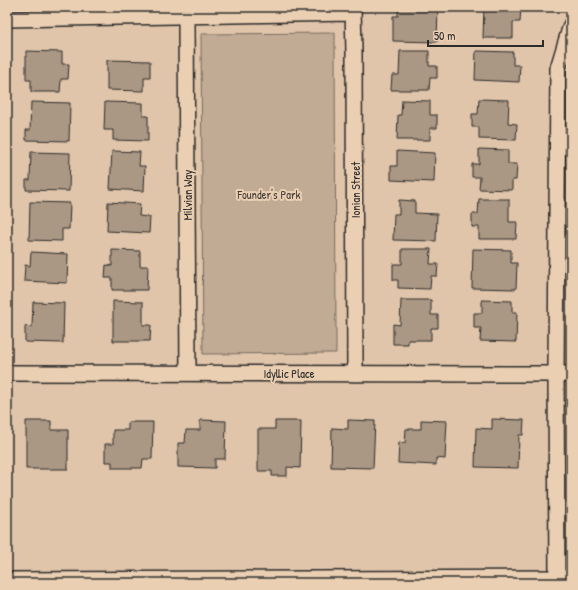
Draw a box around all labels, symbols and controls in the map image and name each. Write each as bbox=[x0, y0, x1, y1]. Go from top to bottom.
scale bar bbox=[428, 22, 543, 48]
text: 50 m bbox=[434, 27, 455, 44]
street label: Ionian Street bbox=[347, 161, 364, 218]
street label: Milvian Way bbox=[179, 170, 196, 220]
park label: Founder's Park bbox=[236, 186, 301, 203]
street label: Idyllic Place bbox=[264, 365, 315, 382]

